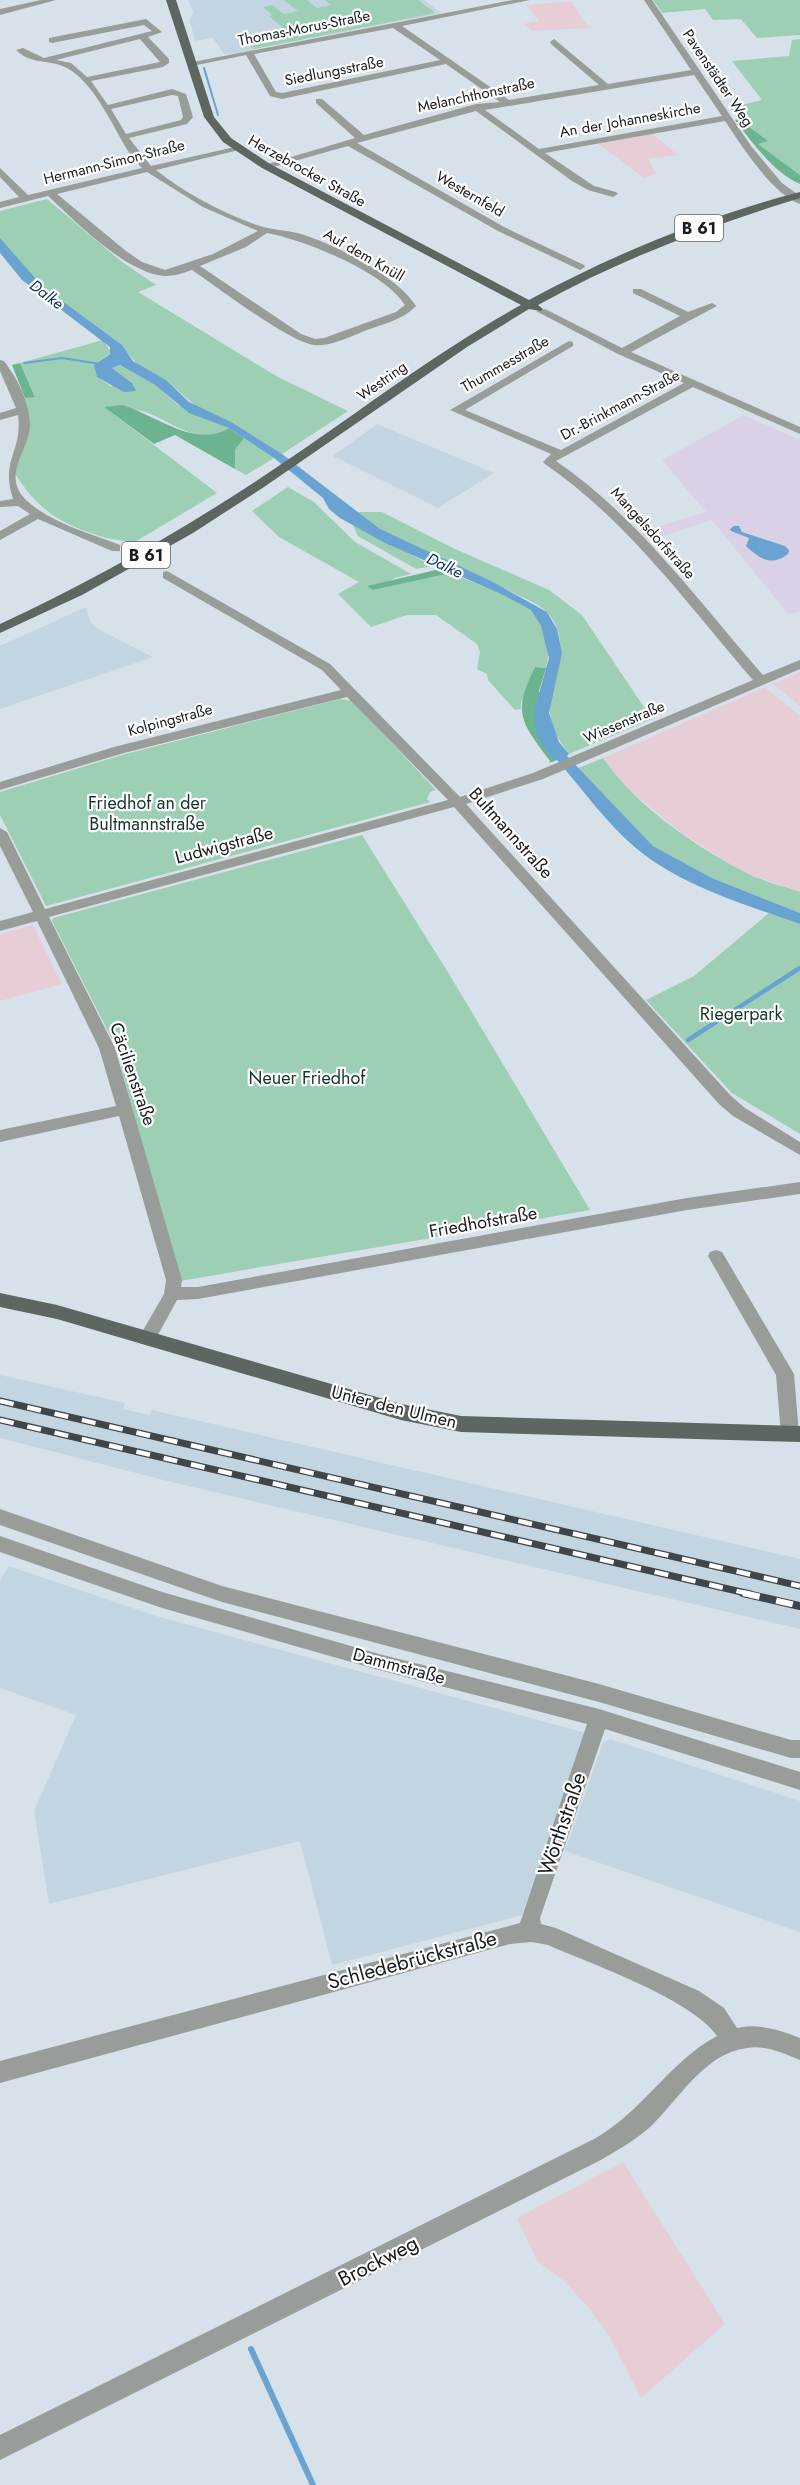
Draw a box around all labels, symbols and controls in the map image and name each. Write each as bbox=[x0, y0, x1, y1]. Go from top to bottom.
street label: Thomas-Morus-Straße bbox=[236, 4, 372, 52]
street label: Pavenstädter Weg bbox=[677, 25, 759, 131]
street label: Siedlungsstraße bbox=[283, 51, 386, 91]
street label: Melanchthonstraße bbox=[415, 72, 537, 118]
street label: An der Johanneskirche bbox=[558, 97, 702, 143]
street label: Herzebrocker Straße bbox=[244, 130, 370, 213]
street label: Hermann-Simon-Straße bbox=[41, 134, 187, 190]
street label: Westernfeld bbox=[432, 166, 508, 222]
road number: B 61 bbox=[675, 215, 723, 241]
street label: Auf dem Knüll bbox=[320, 223, 408, 287]
water label: Dalke bbox=[25, 274, 69, 315]
street label: Thummesstraße bbox=[457, 330, 553, 398]
street label: Westring bbox=[353, 356, 411, 406]
street label: Dr.-Brinkmann-Straße bbox=[556, 364, 684, 446]
street label: Mangelsdorfstraße bbox=[606, 482, 701, 584]
road number: B 61 bbox=[122, 542, 170, 568]
water label: Dalke bbox=[423, 547, 467, 584]
street label: Wiesenstraße bbox=[580, 695, 668, 749]
street label: Kolpingstraße bbox=[125, 698, 215, 742]
street label: Bultmannstraße bbox=[463, 781, 559, 885]
park label: Friedhof an der Bultmannstraße bbox=[88, 790, 207, 837]
street label: Ludwigstraße bbox=[172, 819, 276, 871]
park label: Riegerpark bbox=[700, 1001, 782, 1027]
street label: Cäcilienstraße bbox=[103, 1019, 163, 1129]
park label: Neuer Friedhof bbox=[249, 1065, 366, 1091]
street label: Friedhofstraße bbox=[427, 1200, 539, 1244]
street label: Unter den Ulmen bbox=[329, 1379, 459, 1435]
street label: Dammstraße bbox=[350, 1641, 448, 1691]
street label: Wörthstraße bbox=[530, 1768, 594, 1880]
street label: Schledebrückstraße bbox=[324, 1923, 500, 1997]
street label: Brockweg bbox=[333, 2228, 423, 2294]

